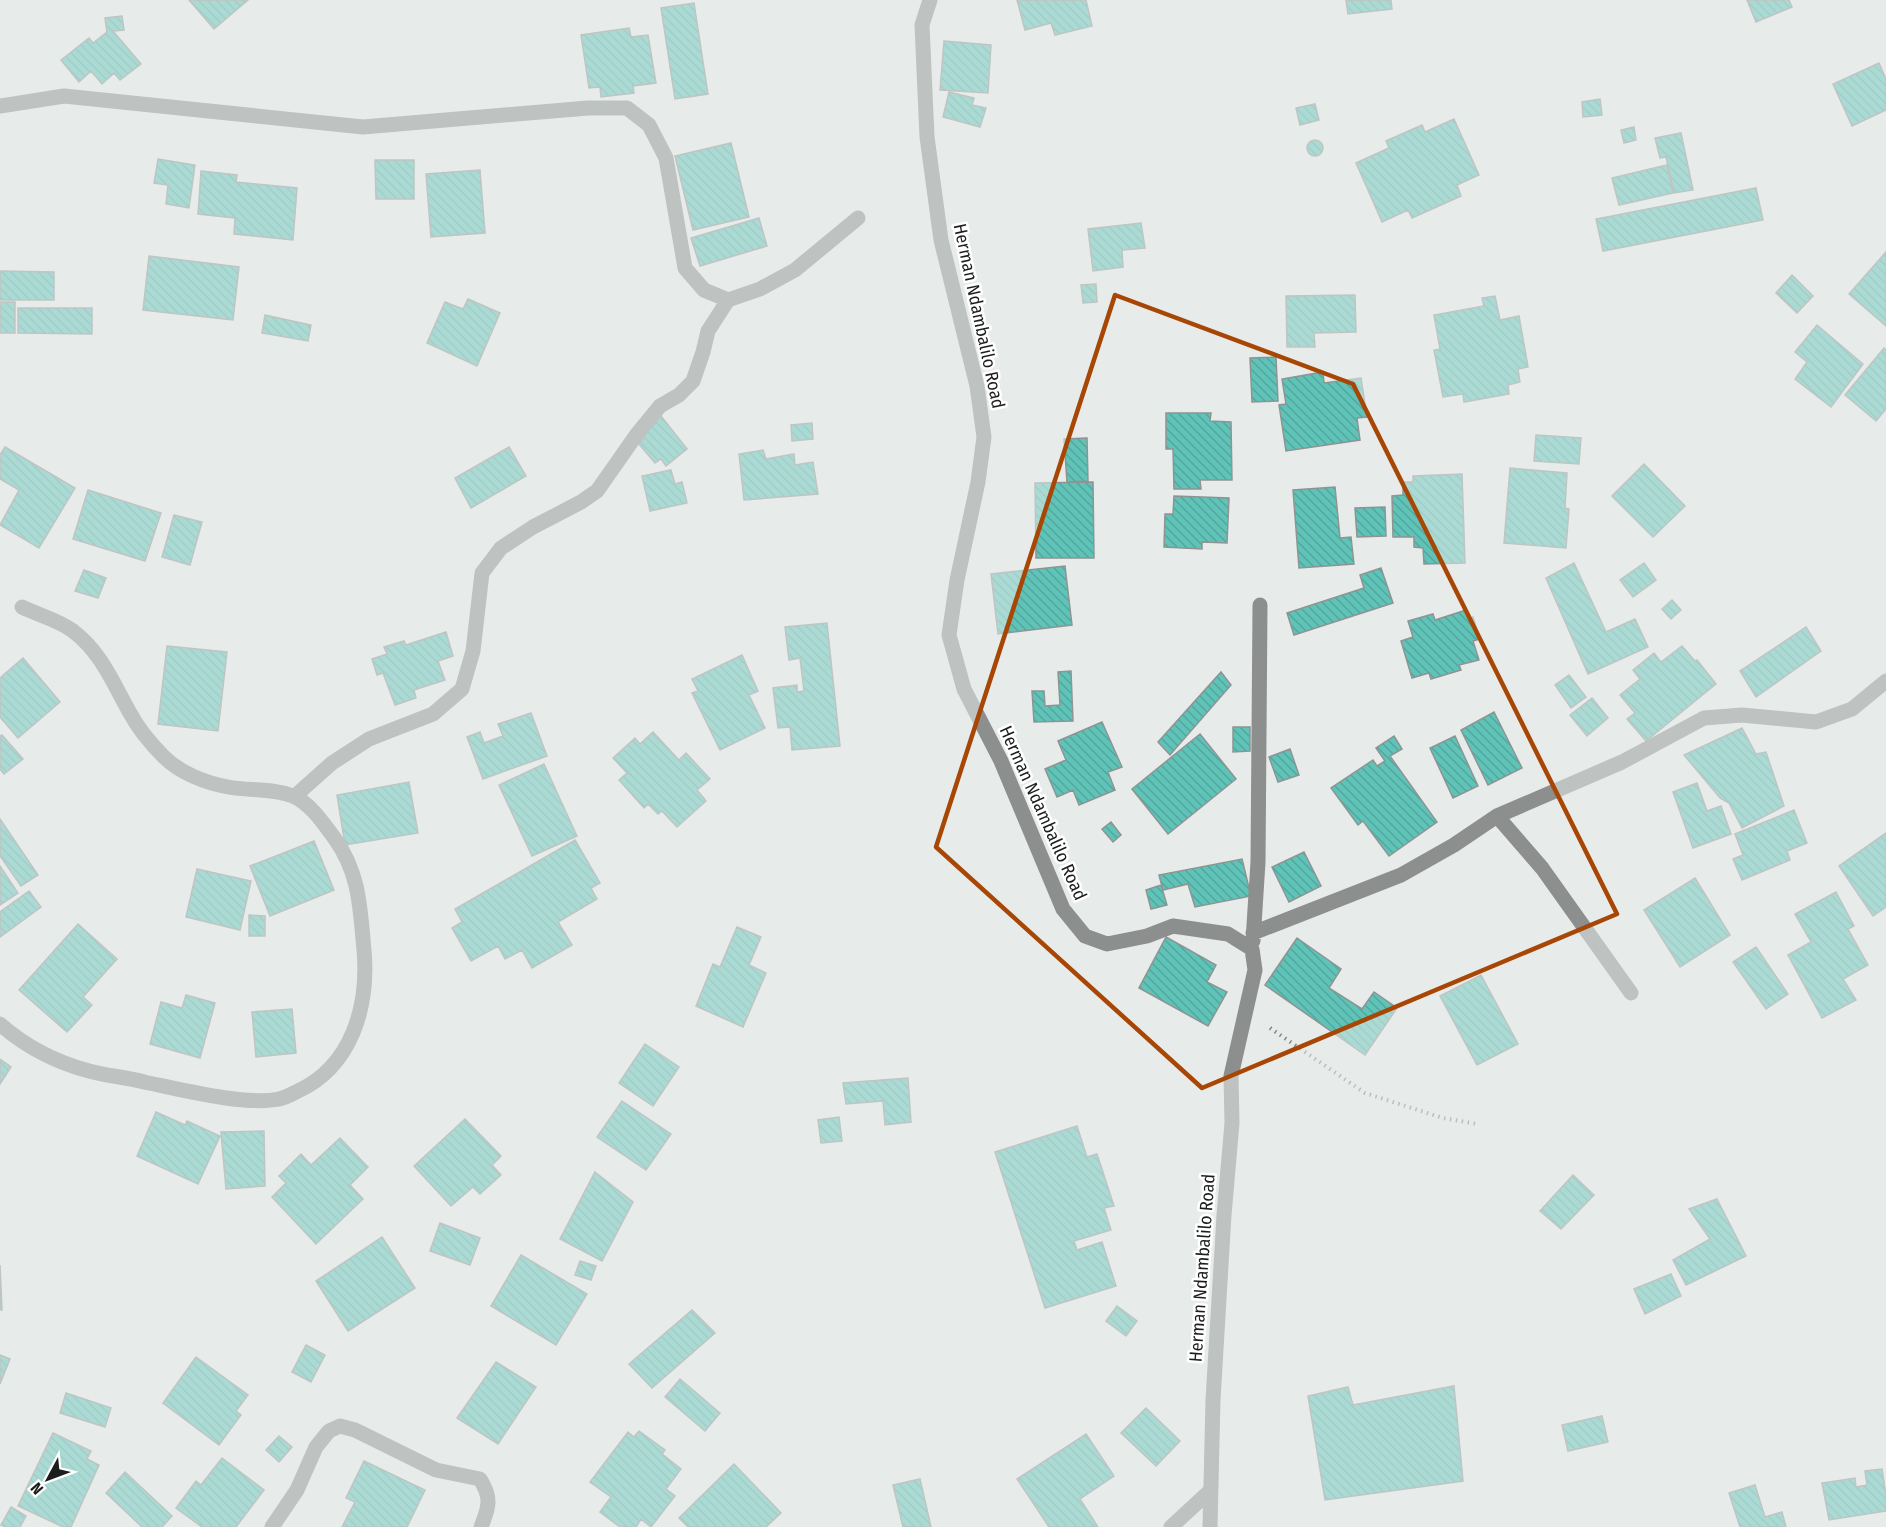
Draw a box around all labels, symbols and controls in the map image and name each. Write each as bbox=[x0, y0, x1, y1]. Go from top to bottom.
street label: Herman Ndambalilo Road bbox=[949, 221, 1009, 411]
street label: Herman Ndambalilo Road bbox=[995, 722, 1091, 904]
street label: Herman Ndambalilo Road bbox=[1184, 1173, 1220, 1363]
north arrow bbox=[18, 1449, 78, 1509]
text: N bbox=[27, 1479, 47, 1498]

